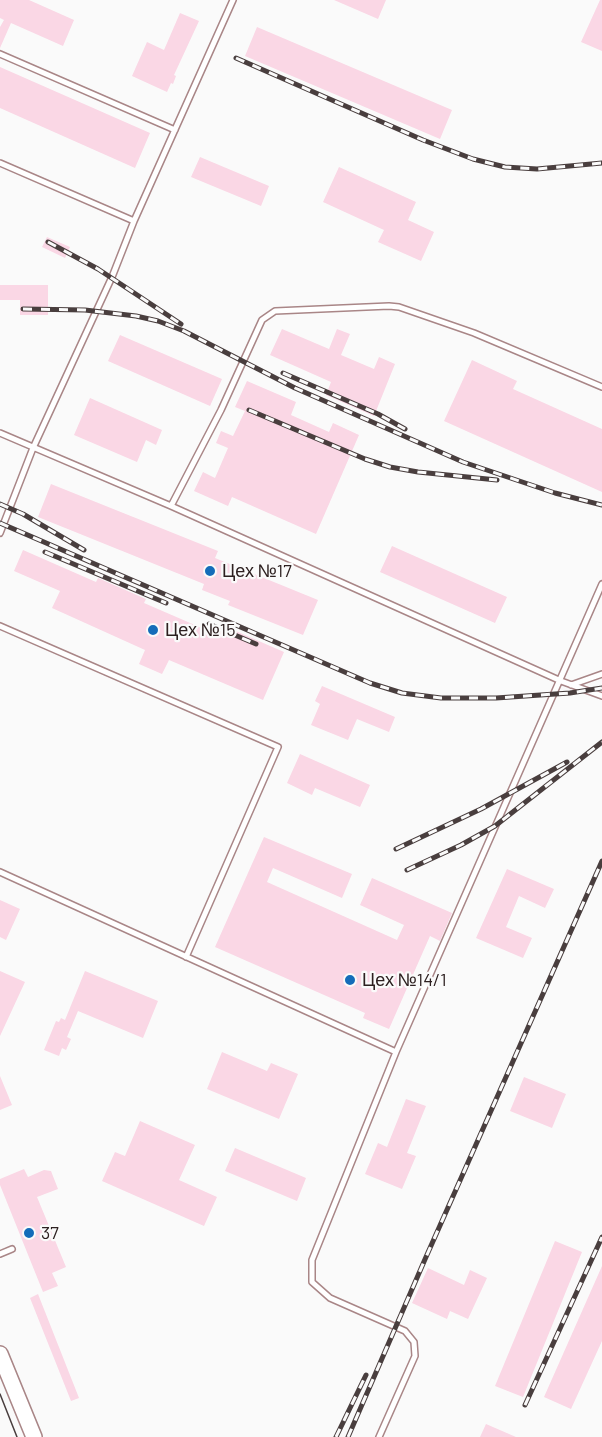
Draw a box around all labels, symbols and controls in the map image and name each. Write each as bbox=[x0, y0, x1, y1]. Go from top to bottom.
place label: Цех №17 bbox=[222, 560, 292, 582]
marker: Цех №17 bbox=[203, 564, 217, 578]
place label: Цех №15 bbox=[165, 619, 235, 641]
marker: Цех №15 bbox=[146, 623, 160, 637]
place label: Цех №14/1 bbox=[362, 969, 447, 991]
marker: Цех №14/1 bbox=[343, 973, 357, 987]
place label: 37 bbox=[41, 1222, 59, 1244]
marker: 37 bbox=[22, 1226, 36, 1240]

